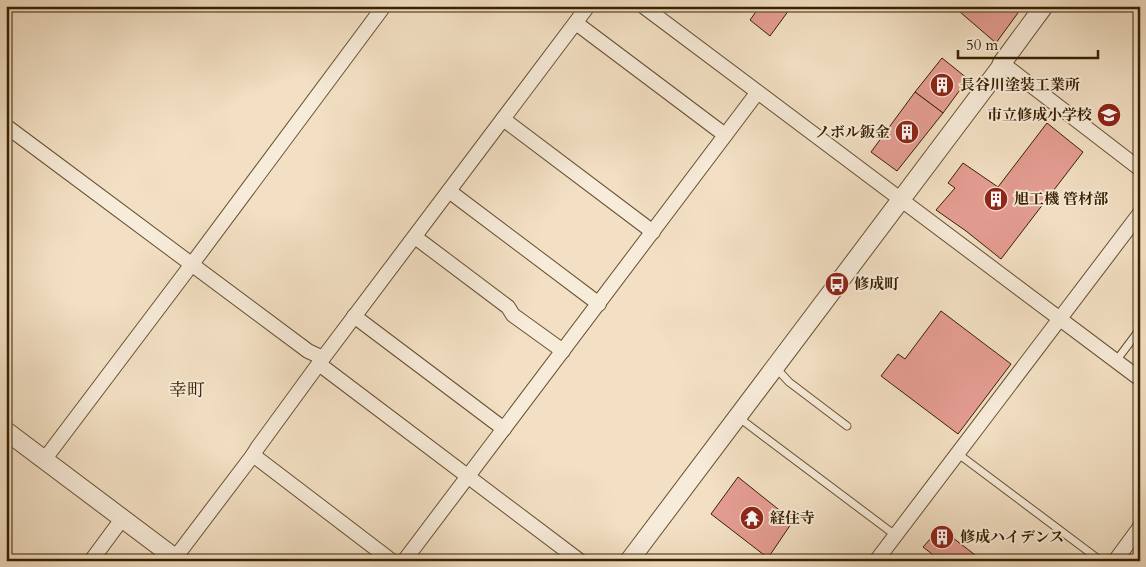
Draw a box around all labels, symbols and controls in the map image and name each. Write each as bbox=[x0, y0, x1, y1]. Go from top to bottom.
scale bar bbox=[958, 28, 1098, 60]
text: 50 m bbox=[966, 35, 998, 55]
building icon: 長谷川塗装工業所 bbox=[929, 72, 955, 98]
place label: 長谷川塗装工業所 bbox=[960, 75, 1080, 95]
school or university icon: 市立修成小学校 bbox=[1096, 102, 1122, 128]
place label: 市立修成小学校 bbox=[987, 105, 1092, 125]
building icon: ノボル鈑金 bbox=[894, 119, 920, 145]
place label: ノボル鈑金 bbox=[815, 122, 890, 142]
building icon: 旭工機 管材部 bbox=[983, 186, 1009, 212]
place label: 旭工機 管材部 bbox=[1014, 189, 1109, 209]
bus stop icon: 修成町 bbox=[824, 271, 850, 297]
place label: 修成町 bbox=[854, 274, 899, 294]
district label: 幸町 bbox=[169, 378, 205, 403]
temple icon: 経住寺 bbox=[739, 505, 765, 531]
place label: 経住寺 bbox=[770, 508, 815, 528]
building icon: 修成ハイデンス bbox=[929, 524, 955, 550]
place label: 修成ハイデンス bbox=[960, 527, 1064, 547]

